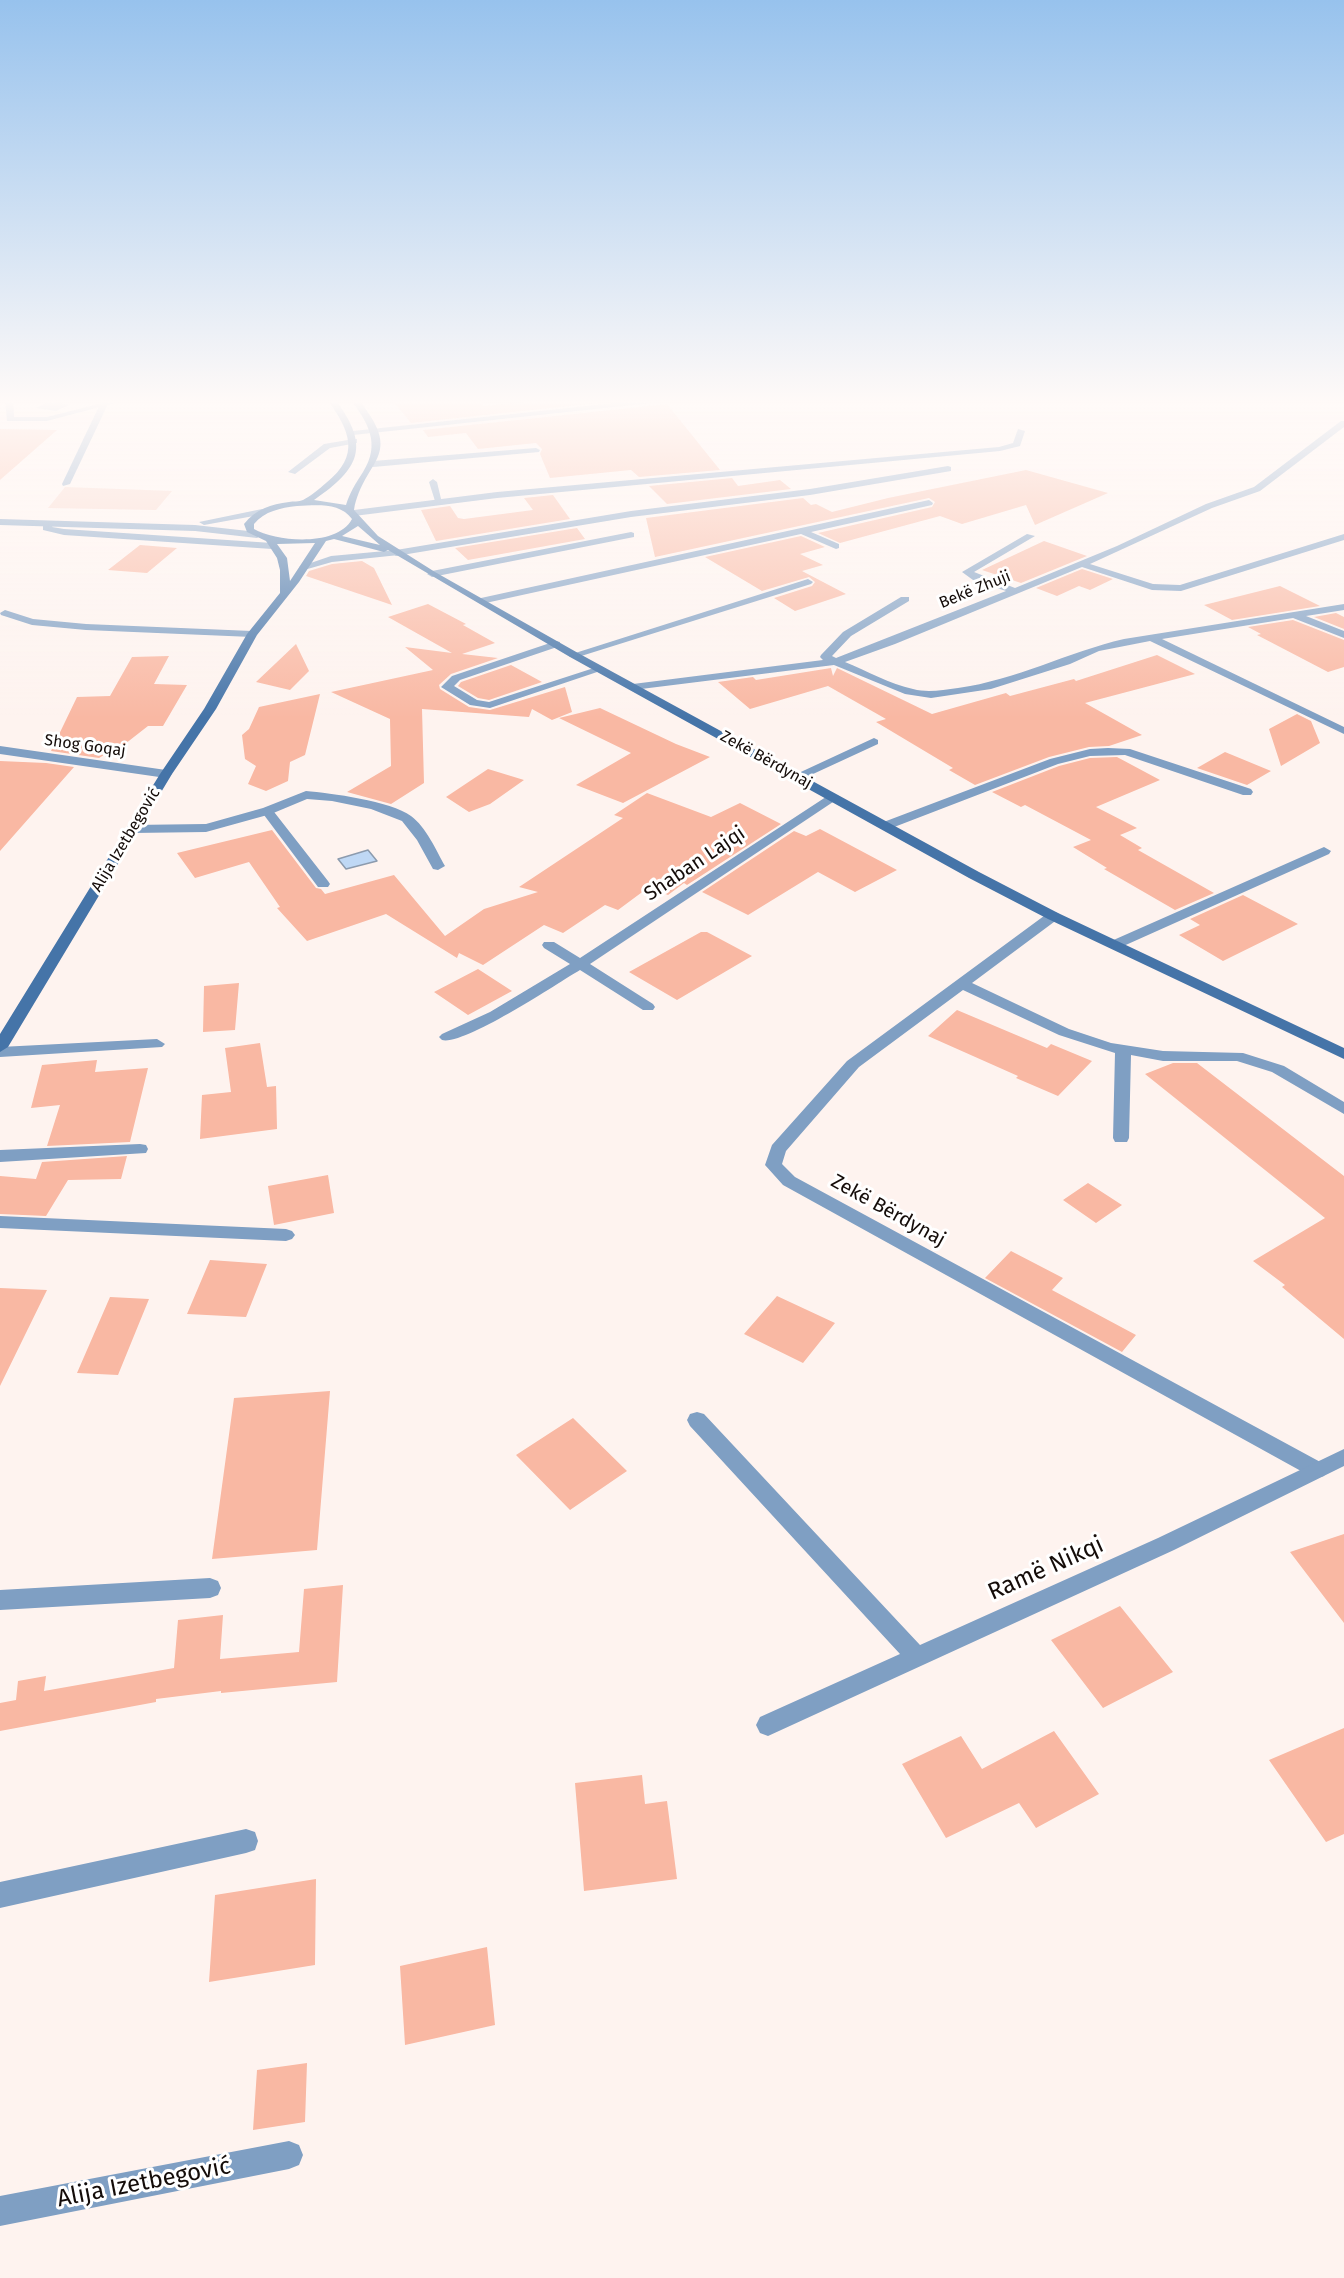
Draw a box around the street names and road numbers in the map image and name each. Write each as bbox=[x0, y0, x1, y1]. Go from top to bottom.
street label: Bekë Zhuji bbox=[936, 567, 1014, 613]
street label: Zekë Bërdynaj bbox=[717, 727, 815, 793]
street label: Shog Goqaj bbox=[43, 731, 127, 761]
street label: Alija Izetbegović bbox=[88, 785, 164, 895]
street label: Shaban Lajqi bbox=[640, 821, 750, 907]
street label: Zekë Bërdynaj bbox=[827, 1170, 949, 1252]
street label: Ramë Nikqi bbox=[984, 1531, 1108, 1607]
street label: Alija Izetbegović bbox=[55, 2152, 233, 2214]

